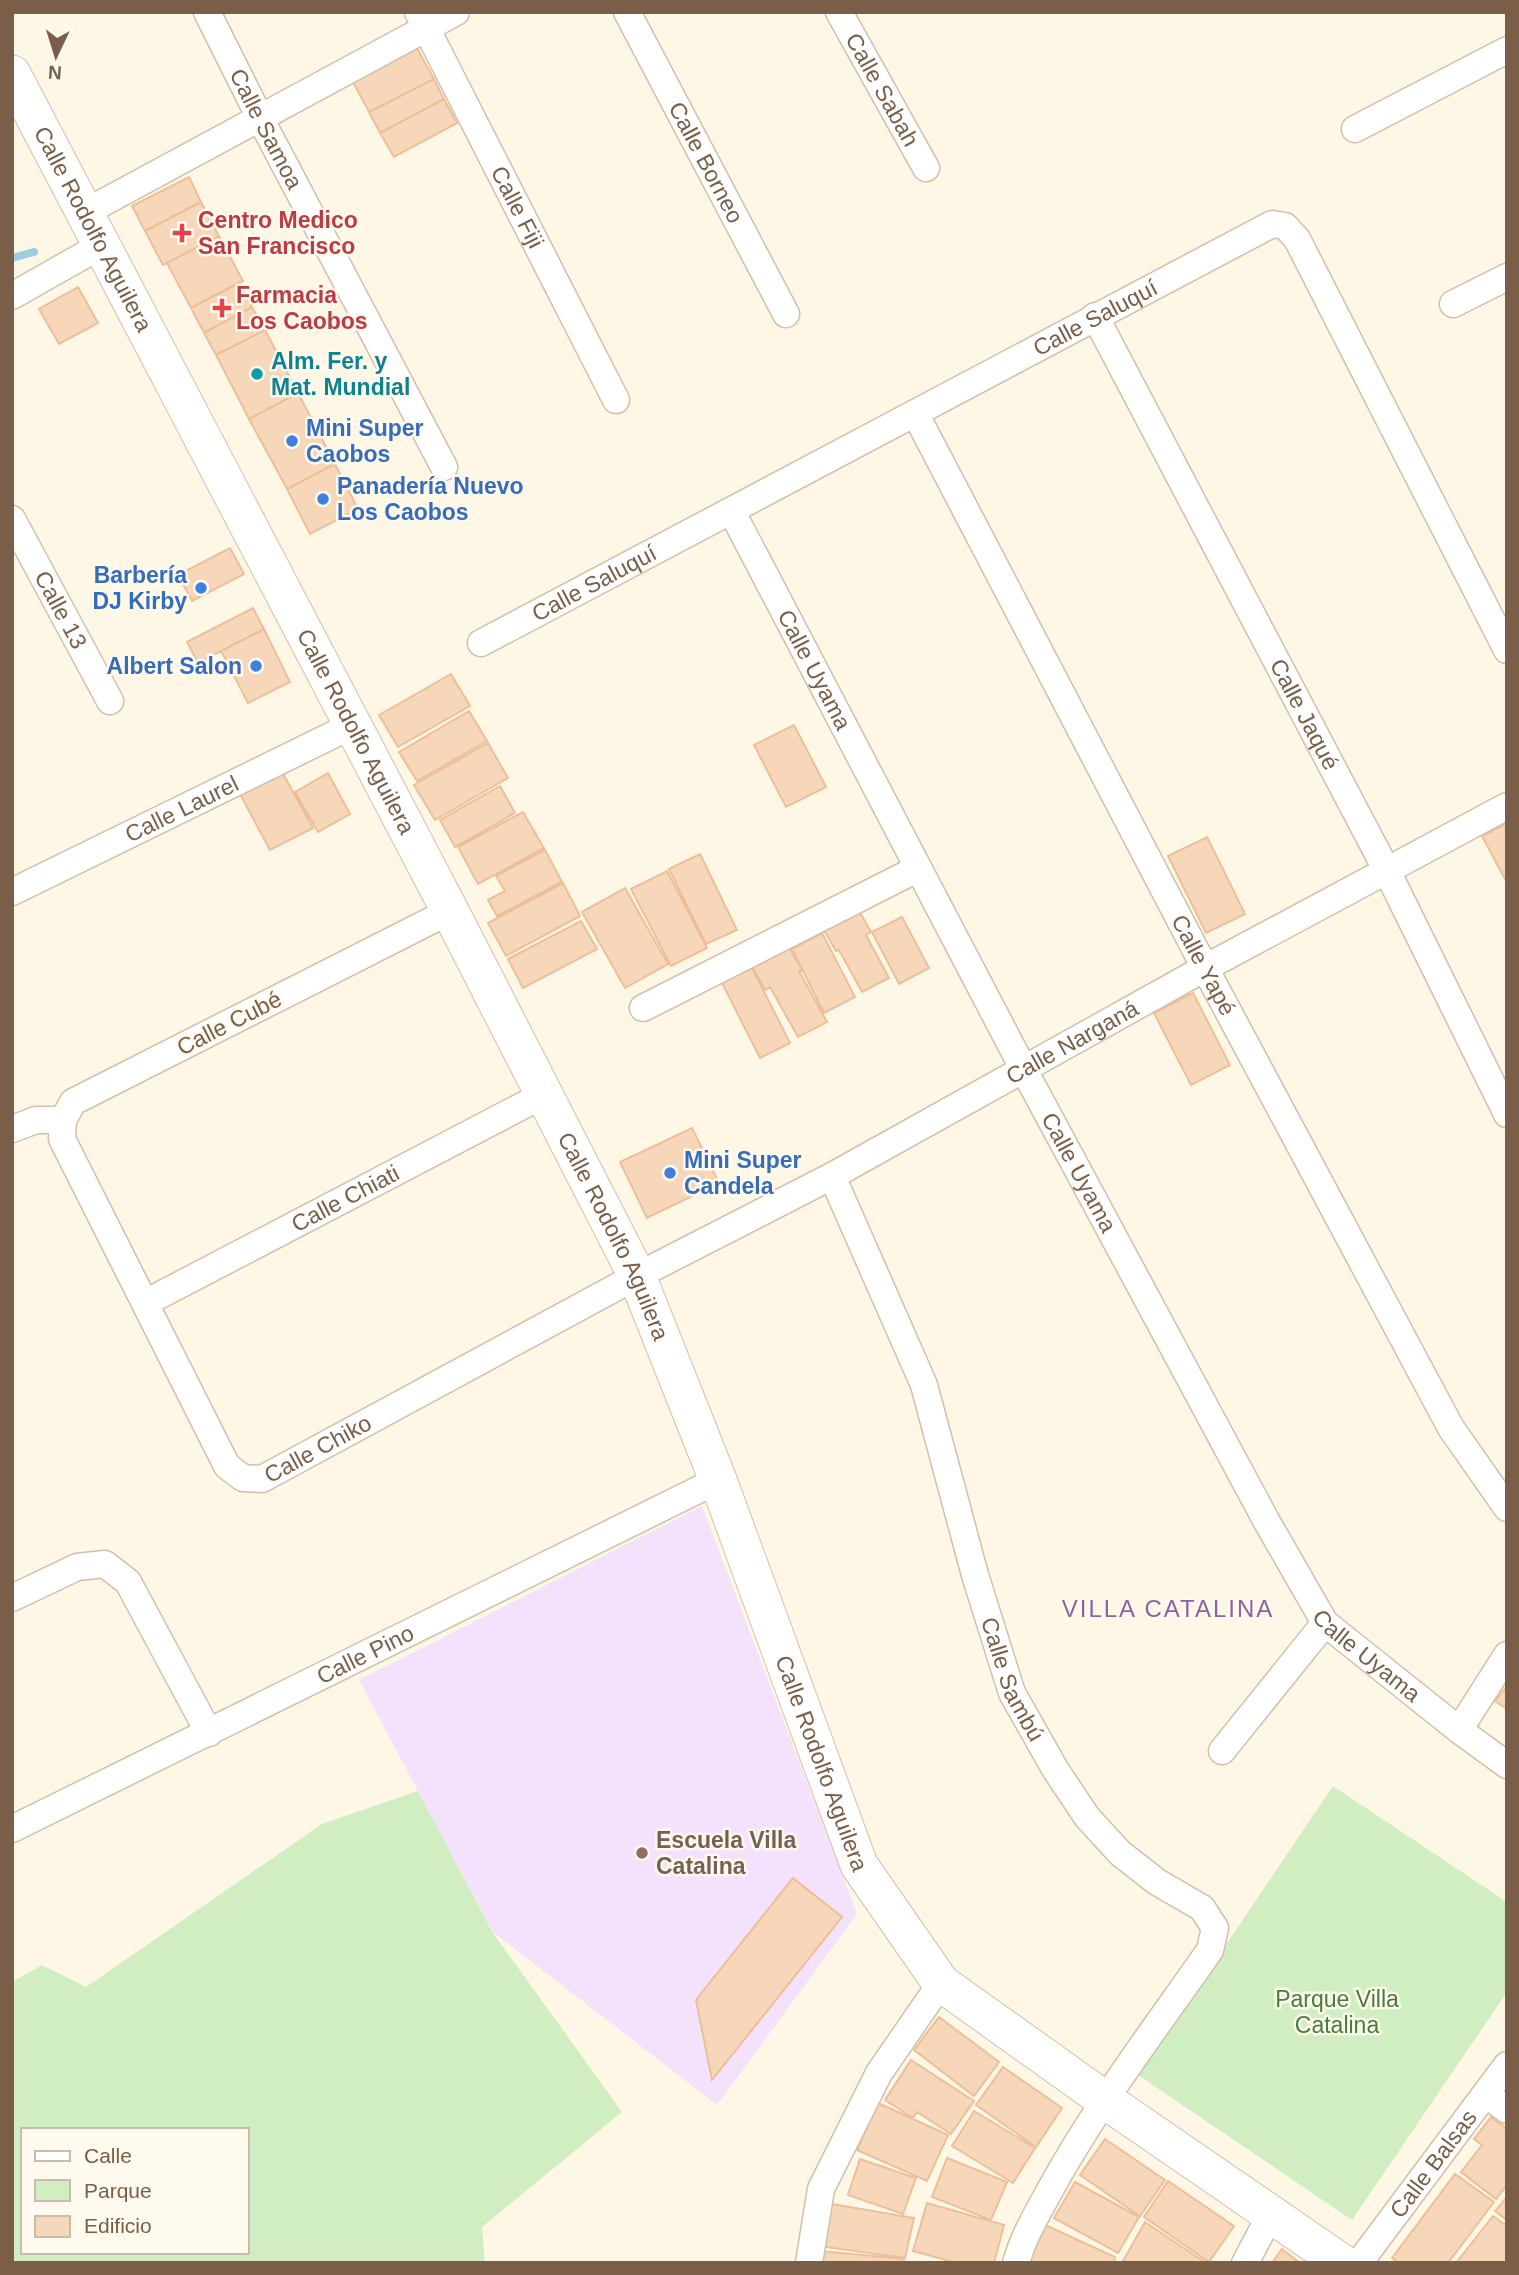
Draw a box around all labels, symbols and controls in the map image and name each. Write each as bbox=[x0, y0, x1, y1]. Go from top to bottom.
north arrow bbox=[21, 21, 91, 91]
street label: Calle Sabah bbox=[840, 29, 924, 151]
text: N bbox=[47, 62, 62, 83]
street label: Calle Samoa bbox=[224, 64, 308, 194]
street label: Calle Borneo bbox=[664, 97, 749, 227]
street label: Calle Rodolfo Aguilera bbox=[29, 122, 158, 336]
street label: Calle Fiji bbox=[486, 162, 549, 252]
place label: Centro Medico San Francisco bbox=[198, 207, 358, 259]
marker: Centro Medico San Francisco bbox=[172, 223, 192, 243]
street label: Calle Saluquí bbox=[1029, 274, 1162, 361]
place label: Farmacia Los Caobos bbox=[236, 282, 368, 334]
marker: Farmacia Los Caobos bbox=[214, 300, 230, 316]
place label: Alm. Fer. y Mat. Mundial bbox=[271, 348, 410, 400]
marker: Alm. Fer. y Mat. Mundial bbox=[249, 366, 265, 382]
place label: Mini Super Caobos bbox=[306, 415, 424, 467]
marker: Mini Super Caobos bbox=[284, 433, 300, 449]
place label: Panadería Nuevo Los Caobos bbox=[337, 473, 524, 525]
marker: Panadería Nuevo Los Caobos bbox=[315, 491, 331, 507]
street label: Calle Saluquí bbox=[528, 539, 661, 627]
place label: Barbería DJ Kirby bbox=[92, 562, 187, 614]
street label: Calle 13 bbox=[29, 566, 92, 653]
marker: Barbería DJ Kirby bbox=[193, 580, 209, 596]
street label: Calle Uyama bbox=[772, 605, 857, 734]
street label: Calle Rodolfo Aguilera bbox=[292, 624, 420, 839]
place label: Albert Salon bbox=[107, 653, 242, 679]
street label: Calle Jaqué bbox=[1265, 654, 1344, 774]
marker: Albert Salon bbox=[248, 658, 264, 674]
street label: Calle Laurel bbox=[121, 770, 243, 848]
street label: Calle Yapé bbox=[1166, 910, 1241, 1020]
street label: Calle Cubé bbox=[172, 986, 286, 1060]
street label: Calle Narganá bbox=[1002, 995, 1143, 1089]
street label: Calle Uyama bbox=[1036, 1108, 1122, 1237]
street label: Calle Rodolfo Aguilera bbox=[553, 1128, 674, 1344]
place label: Mini Super Candela bbox=[684, 1147, 802, 1199]
street label: Calle Chiati bbox=[287, 1160, 403, 1237]
marker: Mini Super Candela bbox=[662, 1165, 678, 1181]
street label: Calle Chiko bbox=[260, 1409, 376, 1488]
district label: VILLA CATALINA bbox=[1062, 1595, 1274, 1622]
street label: Calle Uyama bbox=[1307, 1605, 1426, 1707]
street label: Calle Sambú bbox=[976, 1614, 1049, 1746]
street label: Calle Pino bbox=[312, 1619, 418, 1689]
street label: Calle Rodolfo Aguilera bbox=[770, 1652, 873, 1875]
place label: Escuela Villa Catalina bbox=[656, 1827, 796, 1879]
marker: Escuela Villa Catalina bbox=[634, 1845, 650, 1861]
park label: Parque Villa Catalina bbox=[1275, 1986, 1399, 2038]
street label: Calle Balsas bbox=[1385, 2105, 1482, 2223]
legend bbox=[21, 2128, 248, 2254]
text: Calle bbox=[84, 2144, 132, 2167]
text: Parque bbox=[84, 2179, 152, 2202]
text: Edificio bbox=[84, 2214, 152, 2237]

